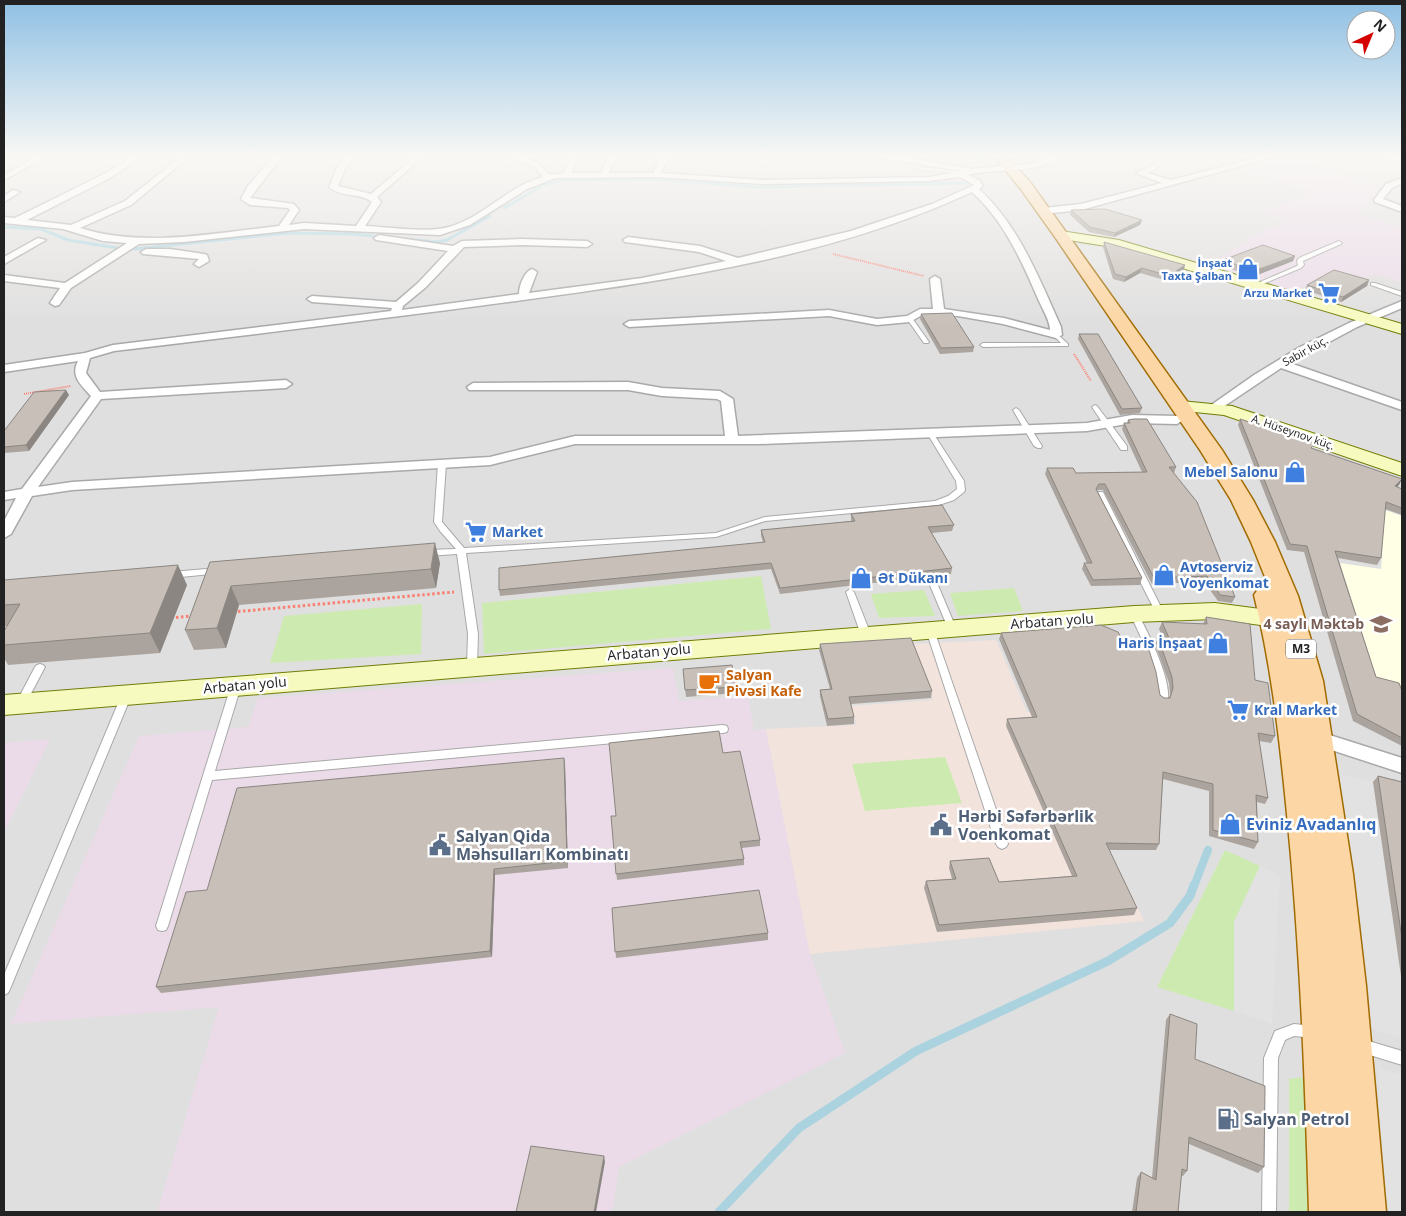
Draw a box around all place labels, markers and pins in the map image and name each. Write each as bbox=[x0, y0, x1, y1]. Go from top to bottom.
place label: İnşaat Taxta Şalban bbox=[1161, 255, 1232, 283]
shop icon: İnşaat Taxta Şalban bbox=[1235, 256, 1261, 282]
supermarket icon: Arzu Market bbox=[1316, 280, 1342, 306]
place label: Arzu Market bbox=[1244, 285, 1312, 300]
shop icon: Mebel Salonu bbox=[1282, 459, 1308, 485]
place label: Mebel Salonu bbox=[1184, 462, 1278, 481]
supermarket icon: Market bbox=[463, 519, 489, 545]
place label: Market bbox=[492, 522, 543, 541]
place label: Avtoserviz Voyenkomat bbox=[1180, 557, 1269, 592]
shop icon: Avtoserviz Voyenkomat bbox=[1151, 562, 1177, 588]
shop icon: Ət Dükanı bbox=[848, 565, 874, 591]
place label: Ət Dükanı bbox=[878, 568, 948, 587]
school or university icon: 4 saylı Məktəb bbox=[1368, 611, 1394, 637]
place label: 4 saylı Məktəb bbox=[1263, 614, 1364, 633]
shop icon: Haris İnşaat bbox=[1205, 630, 1231, 656]
place label: Haris İnşaat bbox=[1118, 633, 1202, 652]
place label: Salyan Pivəsi Kafe bbox=[726, 665, 802, 700]
cafe icon: Salyan Pivəsi Kafe bbox=[696, 670, 722, 696]
supermarket icon: Kral Market bbox=[1225, 697, 1251, 723]
place label: Kral Market bbox=[1254, 700, 1337, 719]
place label: Hərbi Səfərbərlik Voenkomat bbox=[958, 805, 1094, 845]
shop icon: Eviniz Avadanlıq bbox=[1217, 811, 1243, 837]
public building icon: Hərbi Səfərbərlik Voenkomat bbox=[928, 812, 954, 838]
place label: Eviniz Avadanlıq bbox=[1246, 813, 1376, 835]
place label: Salyan Qida Məhsulları Kombinatı bbox=[456, 825, 629, 865]
public building icon: Salyan Qida Məhsulları Kombinatı bbox=[427, 832, 453, 858]
fuel station icon: Salyan Petrol bbox=[1215, 1106, 1241, 1132]
place label: Salyan Petrol bbox=[1244, 1108, 1349, 1130]

